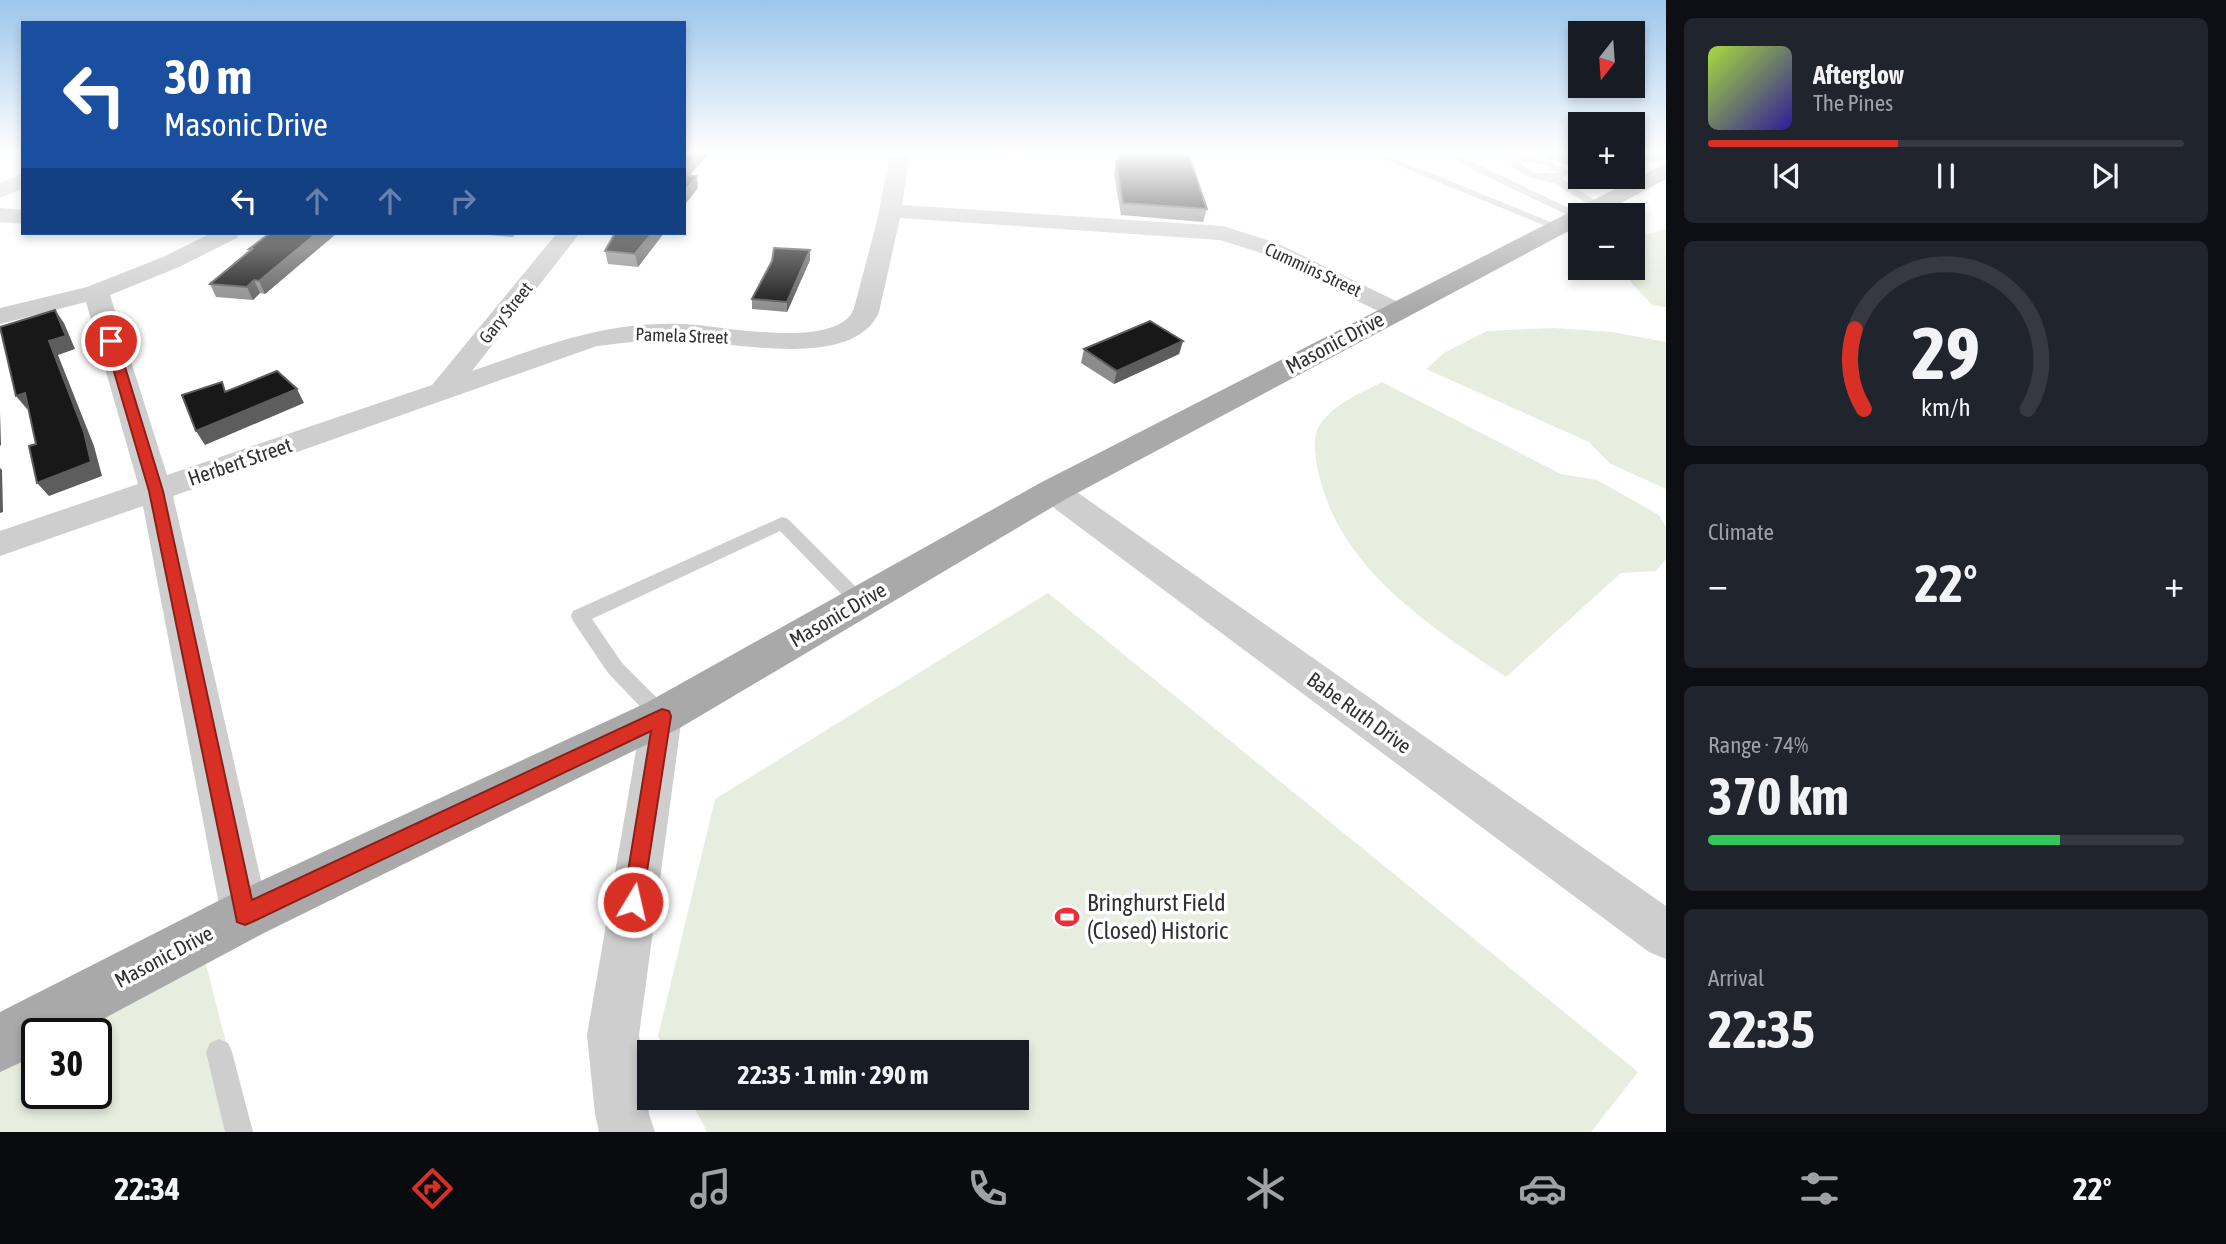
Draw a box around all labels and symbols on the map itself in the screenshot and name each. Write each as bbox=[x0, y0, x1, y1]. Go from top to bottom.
north arrow bbox=[1568, 21, 1645, 98]
street label: Cummins Street bbox=[1262, 238, 1365, 301]
street label: Gary Street bbox=[475, 278, 537, 348]
street label: Masonic Drive bbox=[1281, 306, 1388, 378]
pin bbox=[81, 311, 141, 371]
street label: Pamela Street bbox=[635, 323, 729, 348]
street label: Herbert Street bbox=[185, 432, 295, 490]
street label: Masonic Drive bbox=[785, 577, 890, 651]
street label: Babe Ruth Drive bbox=[1303, 666, 1416, 758]
position arrow bbox=[596, 865, 670, 939]
place label: Bringhurst Field (Closed) Historic bbox=[1087, 889, 1228, 944]
sports icon: Bringhurst Field (Closed) Historic bbox=[1053, 903, 1081, 931]
street label: Masonic Drive bbox=[110, 920, 217, 992]
speed limit sign: 30 bbox=[21, 1018, 112, 1109]

